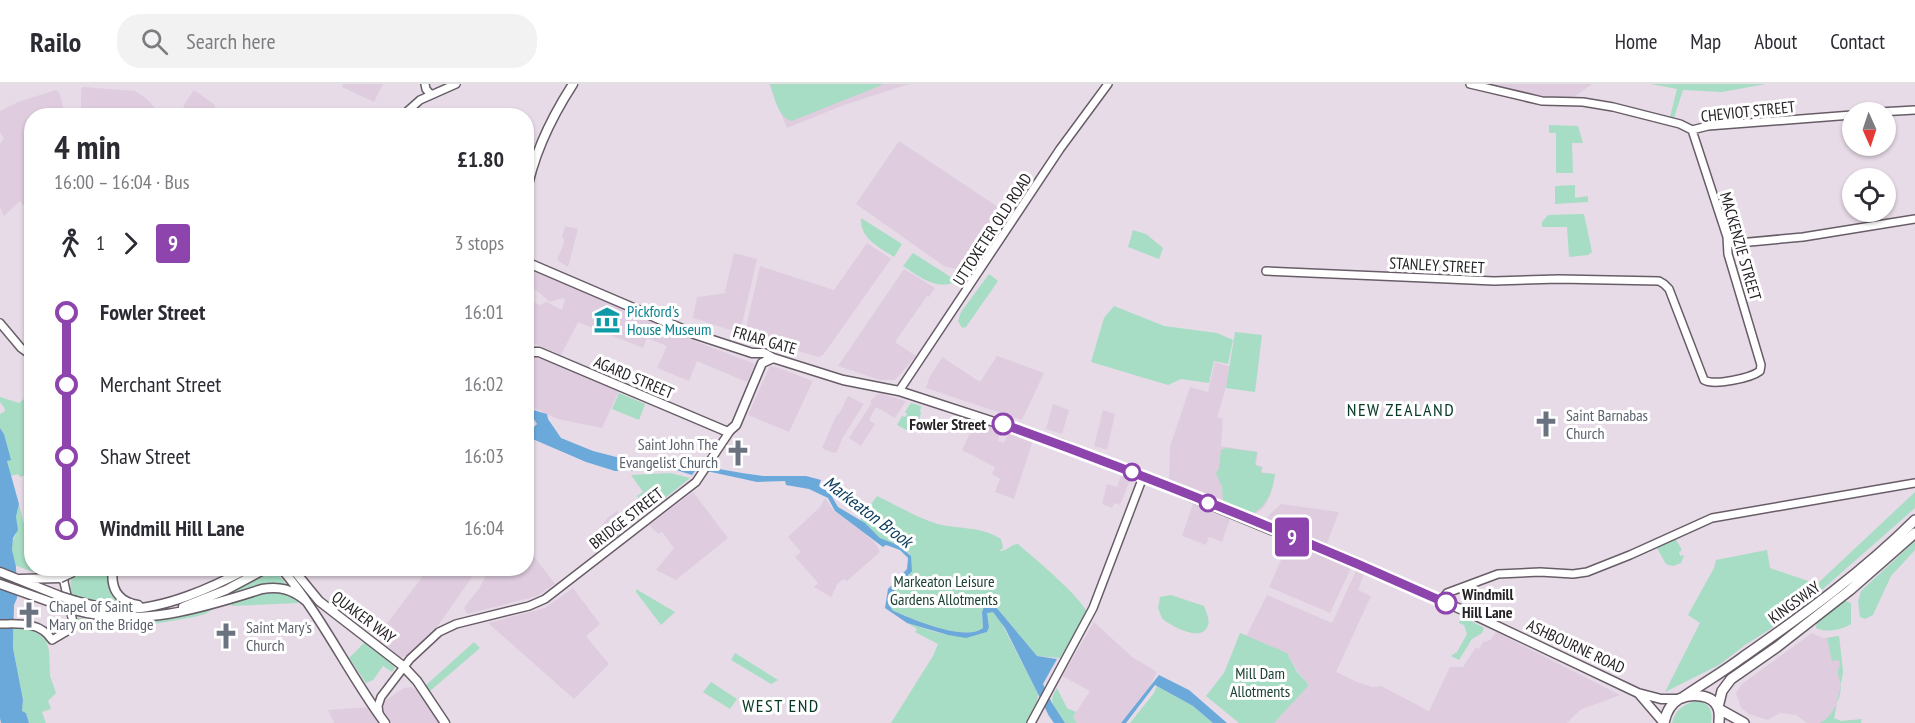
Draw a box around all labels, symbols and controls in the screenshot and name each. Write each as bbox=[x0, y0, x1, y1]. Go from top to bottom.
search box bbox=[117, 14, 537, 68]
text: Railo bbox=[30, 23, 81, 60]
icon: search bbox=[138, 25, 171, 58]
text: Search here bbox=[186, 27, 276, 55]
text: Home bbox=[1615, 28, 1657, 55]
text: Map bbox=[1690, 28, 1721, 55]
text: About bbox=[1754, 28, 1797, 55]
text: Contact bbox=[1830, 28, 1885, 55]
street label: CHEVIOT STREET bbox=[1700, 96, 1796, 126]
north arrow bbox=[1842, 102, 1896, 156]
map controls bbox=[1842, 102, 1896, 222]
text: 4 min bbox=[54, 125, 121, 168]
text: £1.80 bbox=[457, 145, 504, 173]
button: locate bbox=[1842, 168, 1896, 222]
text: 16:00 – 16:04 · Bus bbox=[54, 169, 189, 195]
street label: UTTOXETER OLD ROAD bbox=[948, 169, 1036, 289]
street label: MACKENZIE STREET bbox=[1716, 190, 1766, 302]
icon: walk bbox=[54, 227, 87, 260]
icon: forward bbox=[114, 227, 147, 260]
text: 1 bbox=[96, 230, 105, 256]
text: 9 bbox=[168, 230, 178, 257]
text: 3 stops bbox=[455, 230, 504, 256]
street label: STANLEY STREET bbox=[1389, 253, 1485, 277]
text: Fowler Street bbox=[100, 298, 205, 326]
text: 16:01 bbox=[464, 299, 504, 325]
place label: Pickford's House Museum bbox=[627, 301, 711, 339]
museum icon: Pickford's House Museum bbox=[592, 305, 622, 335]
street label: FRIAR GATE bbox=[731, 321, 799, 359]
street label: AGARD STREET bbox=[591, 351, 677, 403]
text: Merchant Street bbox=[100, 370, 221, 398]
text: 16:02 bbox=[464, 371, 504, 397]
district label: NEW ZEALAND bbox=[1347, 398, 1455, 421]
place label: Saint Barnabas Church bbox=[1566, 405, 1648, 443]
church icon: Saint Barnabas Church bbox=[1531, 409, 1561, 439]
marker: Fowler Street bbox=[992, 413, 1014, 435]
place label: Fowler Street bbox=[909, 414, 986, 434]
place label: Saint John The Evangelist Church bbox=[619, 434, 718, 472]
church icon: Saint John The Evangelist Church bbox=[723, 438, 753, 468]
text: Shaw Street bbox=[100, 442, 191, 470]
text: 16:03 bbox=[464, 443, 504, 469]
unlabelled marker bbox=[1123, 463, 1141, 481]
water label: Markeaton Brook bbox=[819, 471, 919, 554]
street label: BRIDGE STREET bbox=[585, 483, 667, 553]
unlabelled marker bbox=[1199, 494, 1217, 512]
text: Windmill Hill Lane bbox=[100, 514, 245, 542]
text: 16:04 bbox=[464, 515, 504, 541]
line badge: 9 bbox=[1272, 518, 1312, 556]
text: 9 bbox=[1287, 524, 1297, 551]
park label: Markeaton Leisure Gardens Allotments bbox=[890, 571, 998, 609]
street label: KINGSWAY bbox=[1764, 576, 1824, 627]
place label: Windmill Hill Lane bbox=[1461, 584, 1513, 622]
street label: QUAKER WAY bbox=[328, 587, 400, 648]
marker: Windmill Hill Lane bbox=[1435, 592, 1457, 614]
place label: Chapel of Saint Mary on the Bridge bbox=[49, 596, 154, 634]
church icon: Chapel of Saint Mary on the Bridge bbox=[14, 600, 44, 630]
street label: ASHBOURNE ROAD bbox=[1524, 615, 1628, 677]
place label: Saint Mary's Church bbox=[246, 617, 312, 655]
church icon: Saint Mary's Church bbox=[211, 621, 241, 651]
park label: Mill Dam Allotments bbox=[1230, 663, 1290, 701]
district label: WEST END bbox=[742, 694, 820, 717]

